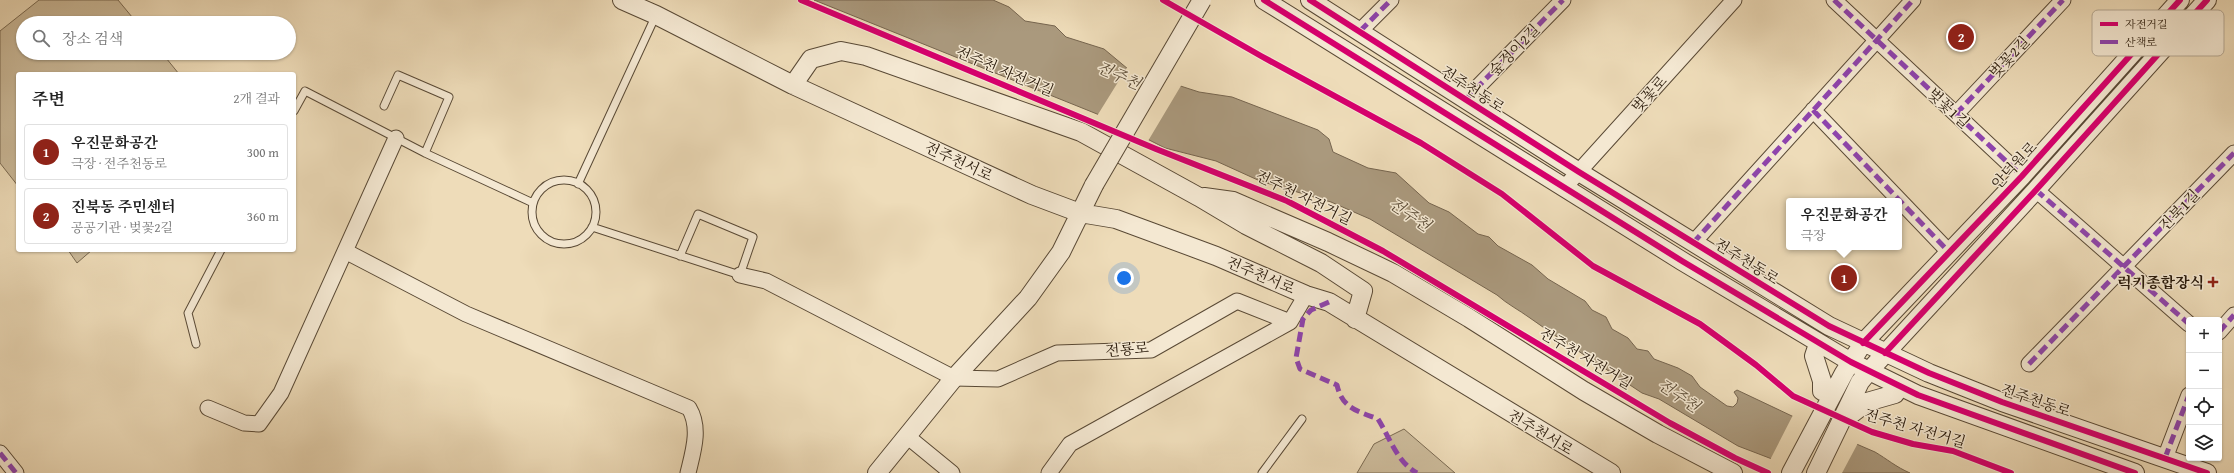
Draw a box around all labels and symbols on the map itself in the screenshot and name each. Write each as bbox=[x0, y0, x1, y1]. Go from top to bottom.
legend bbox=[2092, 10, 2224, 56]
text: 자전거길 bbox=[2125, 16, 2168, 32]
street label: 숲정이2길 bbox=[1484, 19, 1544, 81]
pin: 2 bbox=[1948, 22, 1974, 52]
street label: 벚꽃2길 bbox=[1984, 31, 2034, 83]
text: 산책로 bbox=[2125, 34, 2157, 50]
street label: 전주천 자전거길 bbox=[953, 41, 1057, 101]
water label: 전주천 bbox=[1093, 55, 1146, 96]
street label: 전주천동로 bbox=[1437, 60, 1510, 118]
street label: 벚꽃로 bbox=[1627, 70, 1672, 117]
street label: 벚꽃1길 bbox=[1923, 83, 1975, 133]
street label: 전주천서로 bbox=[922, 136, 997, 186]
street label: 안덕원로 bbox=[1987, 136, 2042, 193]
street label: 전주천 자전거길 bbox=[1252, 165, 1356, 229]
street label: 진북1길 bbox=[2154, 184, 2204, 236]
water label: 전주천 bbox=[1384, 191, 1437, 238]
street label: 전주천동로 bbox=[1711, 233, 1784, 289]
street label: 전주천서로 bbox=[1224, 251, 1299, 299]
pin: 1 bbox=[1831, 263, 1857, 293]
your location bbox=[1114, 268, 1134, 288]
place label: 럭키종합장식 bbox=[2117, 272, 2204, 293]
marker: 럭키종합장식 bbox=[2207, 276, 2219, 288]
street label: 전주천 자전거길 bbox=[1536, 322, 1636, 394]
street label: 전룡로 bbox=[1104, 337, 1150, 361]
water label: 전주천 bbox=[1653, 372, 1706, 419]
street label: 전주천동로 bbox=[1998, 378, 2074, 422]
street label: 전주천 자전거길 bbox=[1862, 403, 1968, 453]
street label: 전주천서로 bbox=[1505, 404, 1578, 460]

